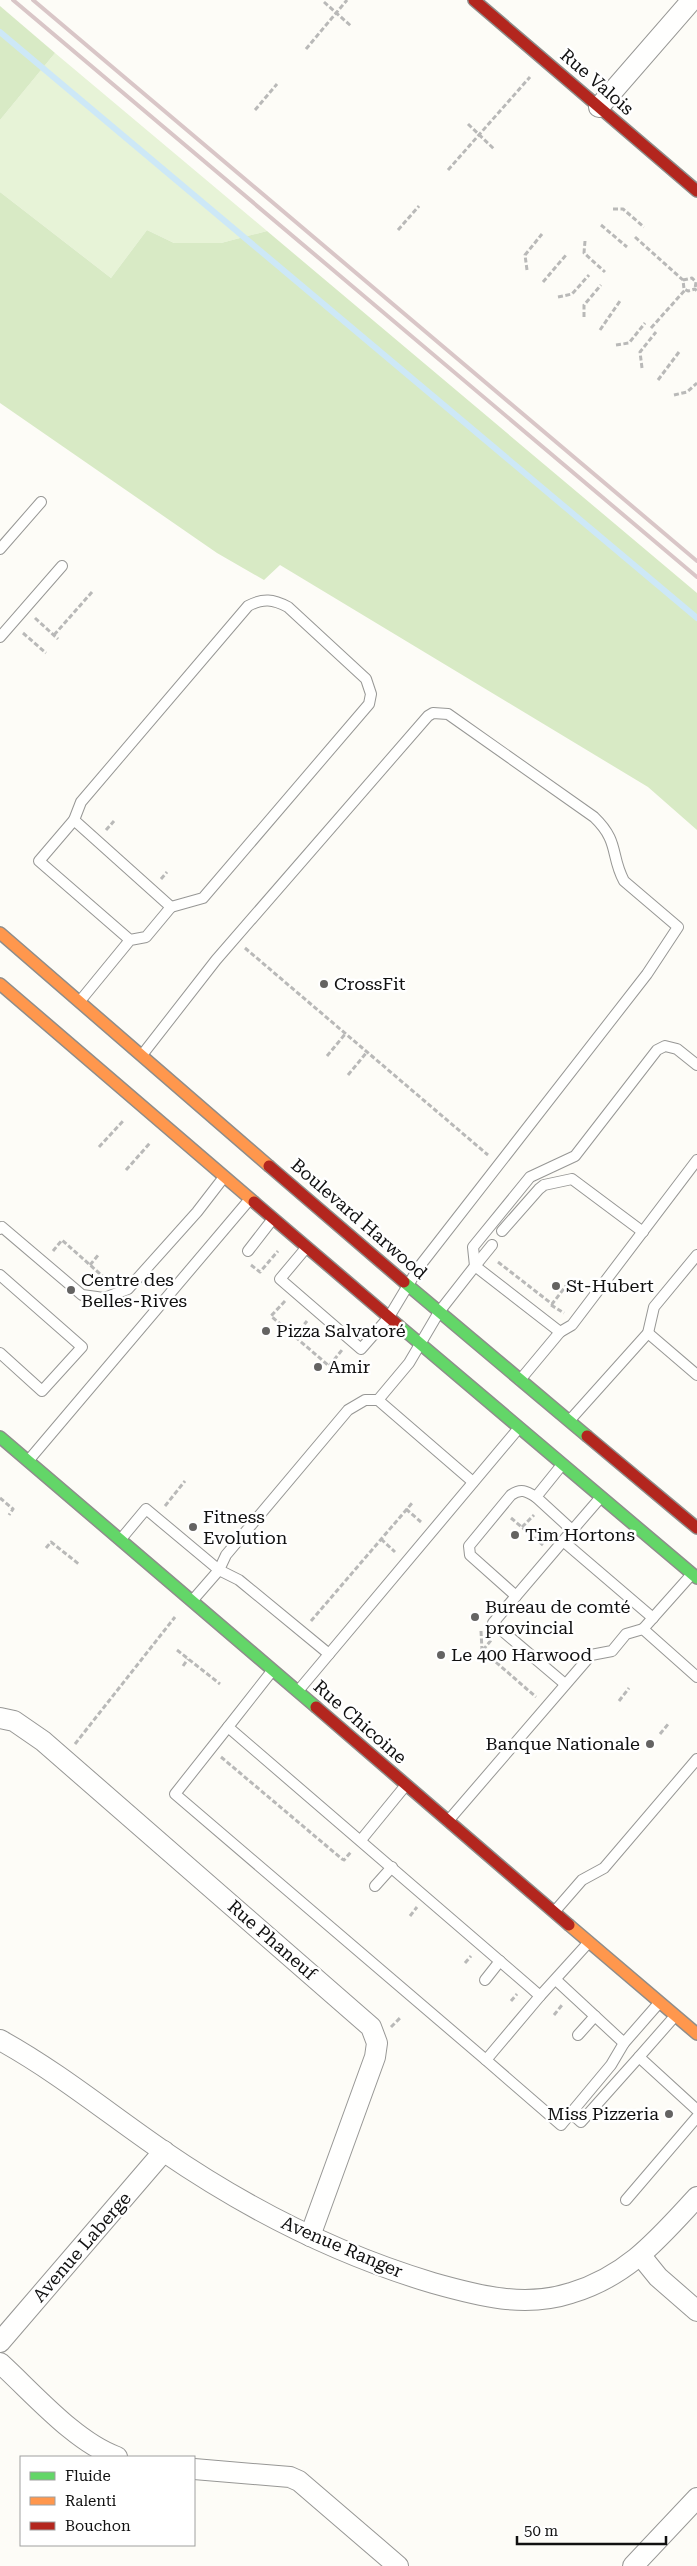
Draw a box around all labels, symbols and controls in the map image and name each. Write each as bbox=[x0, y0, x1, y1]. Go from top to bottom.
street label: Rue Valois bbox=[556, 44, 638, 119]
place label: CrossFit bbox=[334, 973, 406, 994]
marker: CrossFit bbox=[318, 978, 330, 990]
street label: Boulevard Harwood bbox=[287, 1154, 432, 1284]
place label: Centre des Belles-Rives bbox=[81, 1269, 187, 1311]
place label: St-Hubert bbox=[566, 1275, 654, 1296]
marker: St-Hubert bbox=[550, 1280, 562, 1292]
marker: Centre des Belles-Rives bbox=[65, 1284, 77, 1296]
place label: Pizza Salvatoré bbox=[276, 1320, 406, 1341]
marker: Pizza Salvatoré bbox=[260, 1325, 272, 1337]
place label: Amir bbox=[328, 1356, 370, 1377]
marker: Amir bbox=[312, 1361, 324, 1373]
place label: Fitness Evolution bbox=[203, 1506, 288, 1548]
marker: Fitness Evolution bbox=[187, 1521, 199, 1533]
place label: Tim Hortons bbox=[525, 1524, 635, 1545]
marker: Tim Hortons bbox=[509, 1529, 521, 1541]
place label: Bureau de comté provincial bbox=[485, 1596, 631, 1638]
marker: Bureau de comté provincial bbox=[469, 1611, 481, 1623]
place label: Le 400 Harwood bbox=[451, 1644, 592, 1665]
marker: Le 400 Harwood bbox=[435, 1649, 447, 1661]
street label: Rue Chicoine bbox=[309, 1675, 411, 1768]
place label: Banque Nationale bbox=[486, 1733, 640, 1754]
marker: Banque Nationale bbox=[644, 1738, 656, 1750]
street label: Rue Phaneuf bbox=[224, 1896, 322, 1984]
place label: Miss Pizzeria bbox=[547, 2103, 659, 2124]
marker: Miss Pizzeria bbox=[663, 2108, 675, 2120]
street label: Avenue Laberge bbox=[28, 2187, 135, 2306]
street label: Avenue Ranger bbox=[278, 2212, 406, 2282]
legend bbox=[20, 2456, 195, 2546]
text: Fluide bbox=[65, 2467, 111, 2485]
text: Ralenti bbox=[65, 2492, 117, 2510]
scale bar bbox=[517, 2514, 666, 2546]
text: Bouchon bbox=[65, 2517, 131, 2535]
text: 50 m bbox=[524, 2522, 559, 2540]

